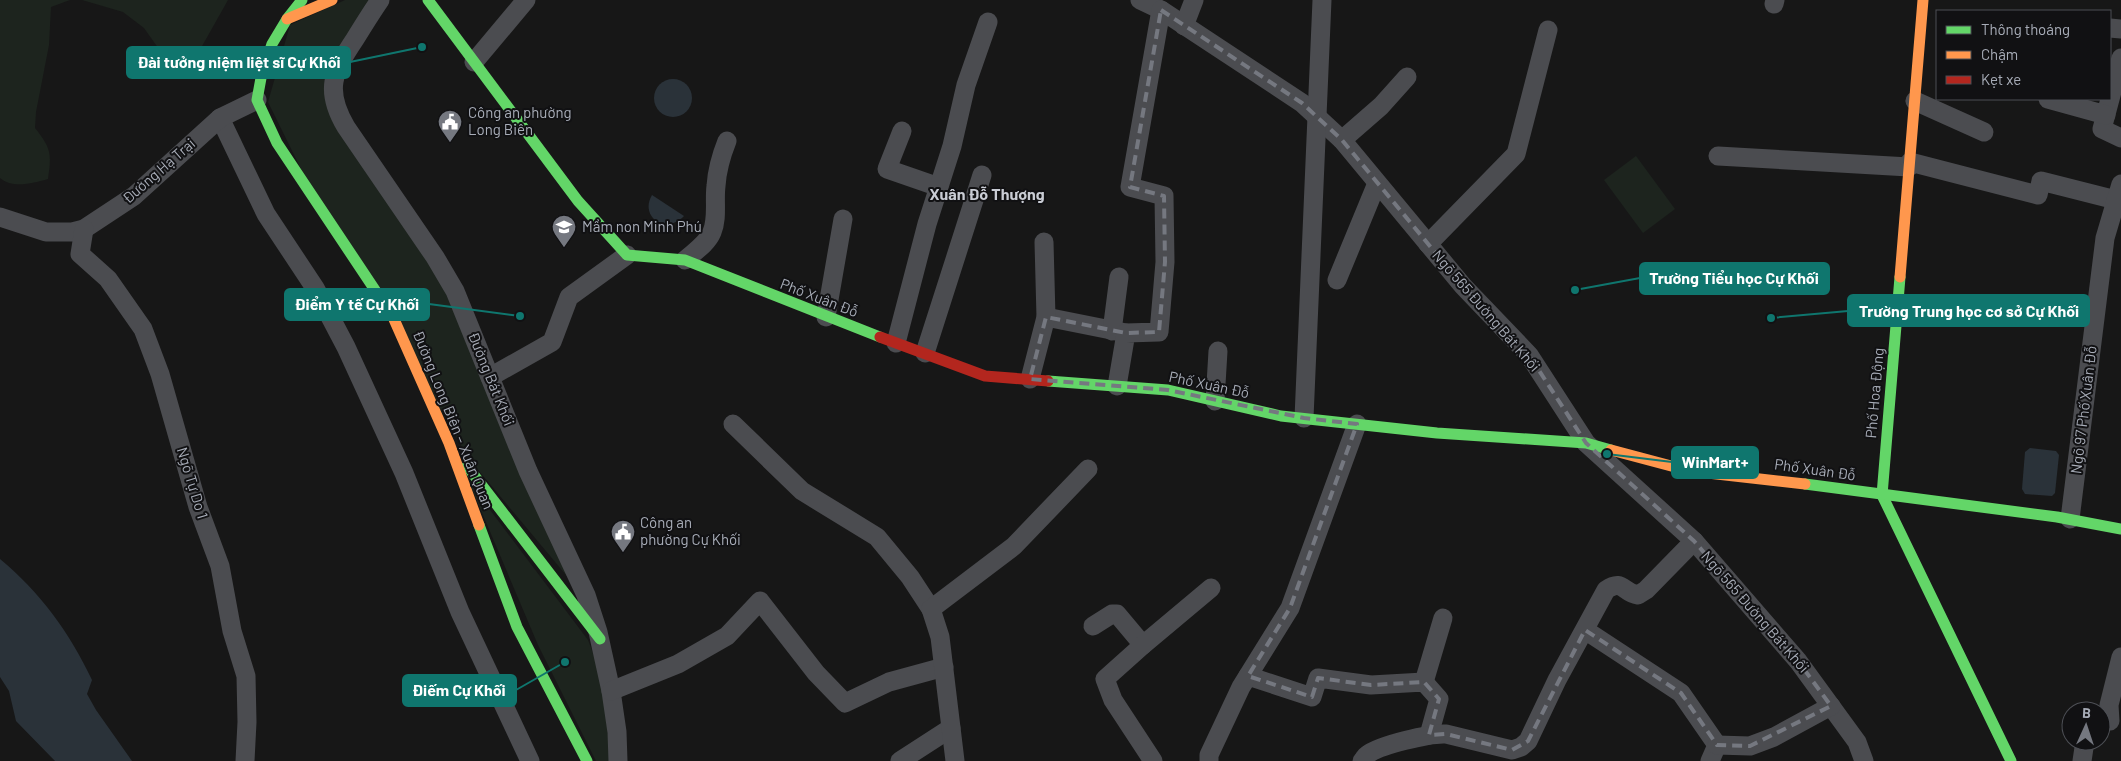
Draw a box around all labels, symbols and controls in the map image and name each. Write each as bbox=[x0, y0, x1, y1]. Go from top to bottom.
legend bbox=[1936, 10, 2111, 100]
text: Thông thoáng bbox=[1981, 20, 2070, 38]
text: Chậm bbox=[1981, 45, 2018, 63]
callout: Đài tưởng niệm liệt sĩ Cự Khối bbox=[127, 47, 350, 78]
text: Đài tưởng niệm liệt sĩ Cự Khối bbox=[137, 52, 341, 72]
text: Kẹt xe bbox=[1981, 70, 2021, 88]
place label: Công an phường Long Biên bbox=[468, 103, 572, 138]
public building icon: Công an phường Long Biên bbox=[437, 109, 463, 143]
street label: Đường Hạ Trại bbox=[118, 134, 198, 207]
district label: Xuân Đỗ Thượng bbox=[929, 184, 1045, 203]
school or university icon: Mầm non Minh Phú bbox=[551, 214, 577, 248]
place label: Mầm non Minh Phú bbox=[582, 217, 702, 235]
street label: Ngõ 565 Đường Bát Khối bbox=[1429, 246, 1544, 375]
callout: Trường Tiểu học Cự Khối bbox=[1640, 263, 1829, 294]
text: Trường Tiểu học Cự Khối bbox=[1649, 268, 1819, 287]
street label: Phố Xuân Đỗ bbox=[778, 274, 861, 320]
callout: Điểm Y tế Cự Khối bbox=[285, 289, 429, 320]
text: Điểm Y tế Cự Khối bbox=[295, 294, 419, 313]
callout: Trường Trung học cơ sở Cự Khối bbox=[1848, 295, 2089, 326]
text: Trường Trung học cơ sở Cự Khối bbox=[1859, 301, 2079, 320]
street label: Đường Long Biên – Xuân Quan bbox=[410, 328, 498, 512]
street label: Đường Bát Khối bbox=[465, 329, 519, 428]
street label: Ngõ 97 Phố Xuân Đỗ bbox=[2066, 345, 2100, 475]
street label: Phố Hoa Động bbox=[1861, 347, 1887, 439]
street label: Phố Xuân Đỗ bbox=[1167, 367, 1251, 401]
street label: Ngõ Tự Do 1 bbox=[174, 445, 212, 521]
callout: WinMart+ bbox=[1672, 447, 1758, 478]
text: WinMart+ bbox=[1682, 452, 1749, 471]
street label: Phố Xuân Đỗ bbox=[1773, 454, 1857, 484]
place label: Công an phường Cự Khối bbox=[640, 513, 741, 548]
public building icon: Công an phường Cự Khối bbox=[610, 519, 636, 553]
street label: Ngõ 565 Đường Bát Khối bbox=[1698, 547, 1813, 676]
callout: Điếm Cự Khối bbox=[403, 675, 516, 706]
text: Điếm Cự Khối bbox=[412, 680, 506, 699]
north arrow bbox=[2061, 701, 2111, 751]
text: B bbox=[2082, 704, 2091, 721]

